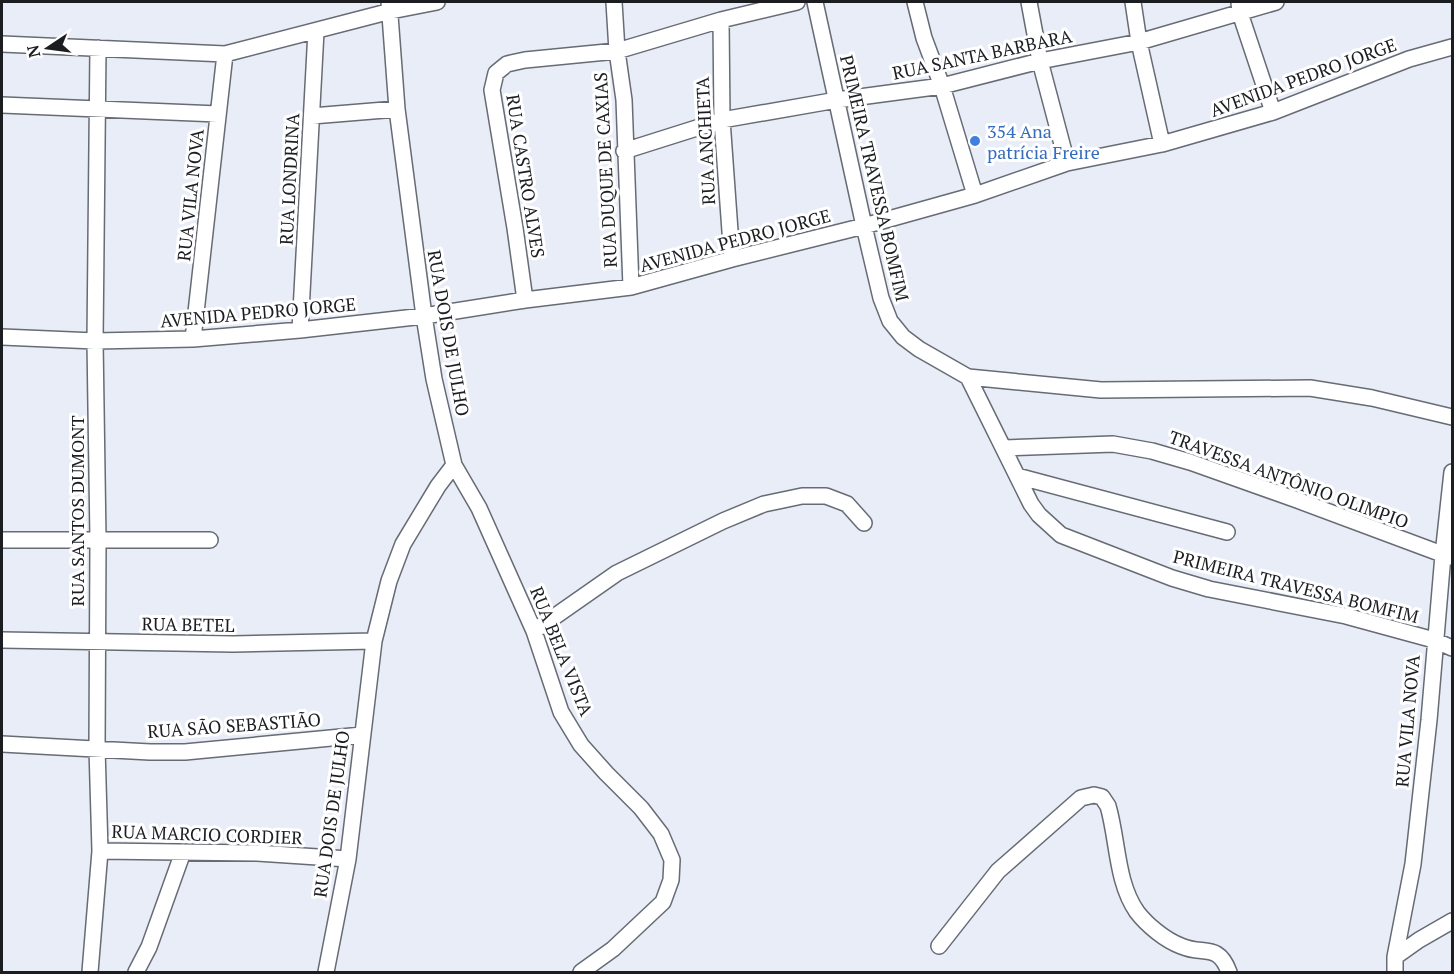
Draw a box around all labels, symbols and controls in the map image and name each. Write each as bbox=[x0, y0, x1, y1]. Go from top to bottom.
north arrow bbox=[18, 18, 78, 78]
street label: RUA SANTA BARBARA bbox=[890, 23, 1075, 85]
street label: AVENIDA PEDRO JORGE bbox=[1207, 32, 1399, 122]
text: N bbox=[21, 43, 45, 60]
street label: PRIMEIRA TRAVESSA BOMFIM bbox=[835, 53, 915, 304]
street label: RUA DUQUE DE CAXIAS bbox=[588, 72, 622, 268]
street label: RUA ANCHIETA bbox=[690, 76, 720, 206]
street label: RUA CASTRO ALVES bbox=[501, 93, 551, 259]
street label: RUA LONDRINA bbox=[274, 112, 304, 245]
place label: 354 Ana patrícia Freire bbox=[987, 119, 1100, 164]
street label: RUA VILA NOVA bbox=[171, 127, 209, 262]
marker: 354 Ana patrícia Freire bbox=[968, 134, 982, 148]
street label: AVENIDA PEDRO JORGE bbox=[637, 203, 833, 277]
street label: RUA DOIS DE JULHO bbox=[423, 248, 475, 418]
street label: AVENIDA PEDRO JORGE bbox=[159, 291, 357, 333]
street label: RUA SANTOS DUMONT bbox=[65, 415, 89, 607]
street label: TRAVESSA ANTÔNIO OLIMPIO bbox=[1166, 424, 1412, 534]
street label: PRIMEIRA TRAVESSA BOMFIM bbox=[1171, 544, 1422, 628]
street label: RUA BELA VISTA bbox=[525, 583, 599, 720]
street label: RUA BETEL bbox=[141, 611, 235, 637]
street label: RUA VILA NOVA bbox=[1389, 653, 1425, 788]
street label: RUA SÃO SEBASTIÃO bbox=[146, 707, 322, 743]
street label: RUA DOIS DE JULHO bbox=[307, 729, 355, 899]
street label: RUA MARCIO CORDIER bbox=[111, 819, 304, 849]

